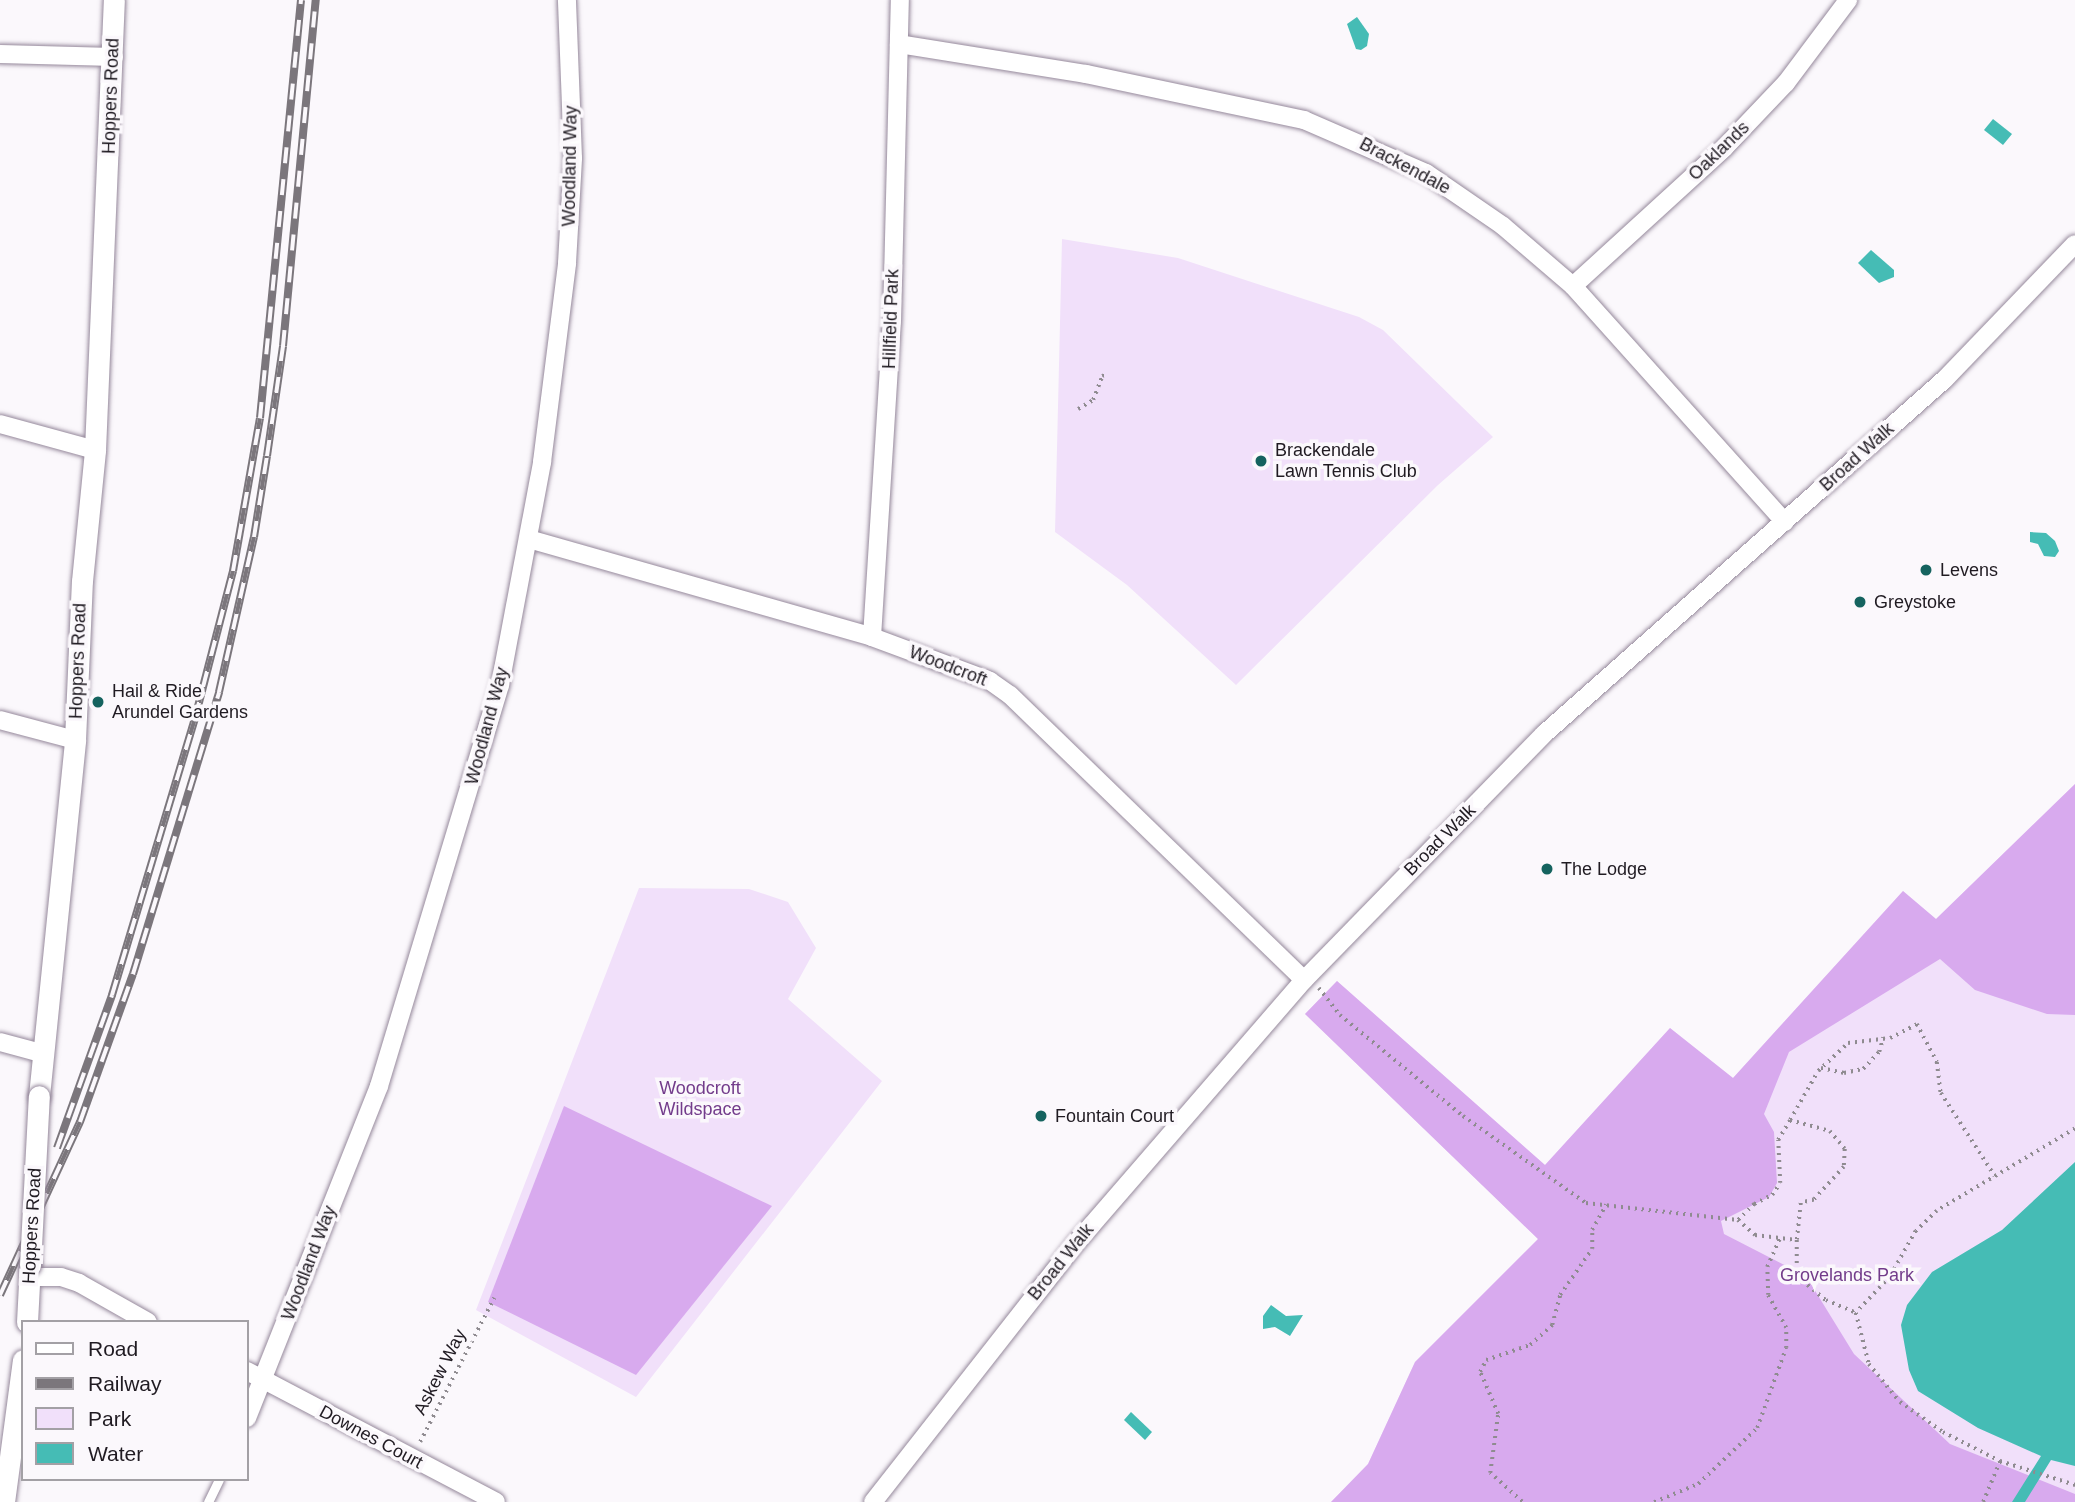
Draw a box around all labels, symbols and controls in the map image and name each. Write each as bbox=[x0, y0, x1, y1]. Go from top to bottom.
street label: Hoppers Road bbox=[98, 38, 124, 154]
street label: Woodland Way bbox=[558, 105, 582, 227]
street label: Oaklands bbox=[1684, 117, 1754, 185]
street label: Brackendale bbox=[1356, 133, 1454, 199]
street label: Hillfield Park bbox=[878, 269, 904, 369]
street label: Broad Walk bbox=[1815, 418, 1899, 496]
place label: Brackendale Lawn Tennis Club bbox=[1275, 440, 1417, 482]
marker: Brackendale Lawn Tennis Club bbox=[1253, 453, 1269, 469]
place label: Levens bbox=[1940, 559, 1998, 581]
marker: Levens bbox=[1918, 562, 1934, 578]
place label: Greystoke bbox=[1874, 591, 1956, 613]
marker: Greystoke bbox=[1852, 594, 1868, 610]
street label: Hoppers Road bbox=[65, 603, 91, 719]
street label: Woodcroft bbox=[906, 641, 990, 691]
street label: Woodland Way bbox=[461, 665, 513, 787]
place label: Hail & Ride Arundel Gardens bbox=[112, 681, 248, 724]
marker: Hail & Ride Arundel Gardens bbox=[90, 694, 106, 710]
street label: Broad Walk bbox=[1400, 800, 1480, 880]
place label: The Lodge bbox=[1561, 858, 1647, 880]
marker: The Lodge bbox=[1539, 861, 1555, 877]
park label: Woodcroft Wildspace bbox=[658, 1078, 742, 1120]
place label: Fountain Court bbox=[1055, 1105, 1174, 1127]
marker: Fountain Court bbox=[1033, 1108, 1049, 1124]
street label: Hoppers Road bbox=[18, 1167, 46, 1285]
street label: Woodland Way bbox=[277, 1203, 341, 1323]
street label: Broad Walk bbox=[1024, 1219, 1098, 1305]
park label: Grovelands Park bbox=[1780, 1264, 1914, 1286]
legend bbox=[21, 1320, 248, 1481]
street label: Askew Way bbox=[409, 1326, 471, 1418]
text: Road bbox=[88, 1337, 138, 1360]
text: Railway bbox=[88, 1372, 162, 1395]
street label: Downes Court bbox=[316, 1401, 426, 1473]
text: Park bbox=[88, 1407, 131, 1430]
text: Water bbox=[88, 1442, 143, 1465]

